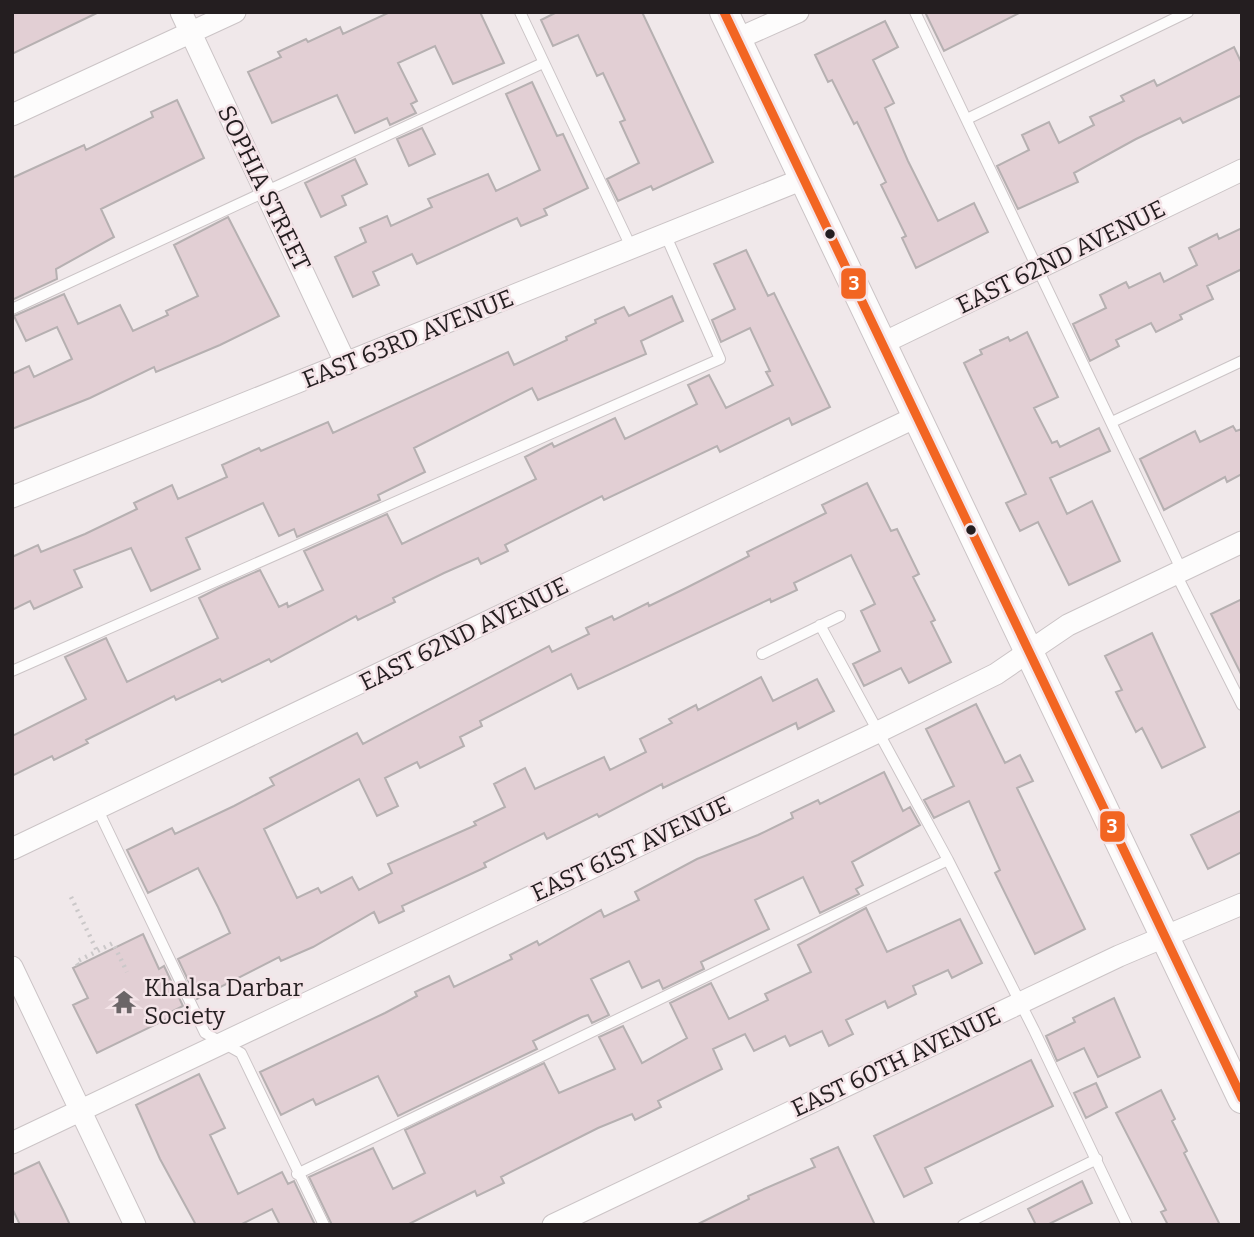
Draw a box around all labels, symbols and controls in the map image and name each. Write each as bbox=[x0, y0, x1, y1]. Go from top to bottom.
street label: SOPHIA STREET bbox=[212, 101, 316, 275]
street label: EAST 62ND AVENUE bbox=[952, 194, 1170, 320]
unlabelled marker bbox=[823, 227, 837, 241]
line badge: 3 bbox=[840, 267, 867, 300]
text: 3 bbox=[849, 272, 860, 295]
street label: EAST 63RD AVENUE bbox=[298, 284, 518, 394]
unlabelled marker bbox=[964, 523, 978, 537]
street label: EAST 62ND AVENUE bbox=[355, 571, 573, 697]
street label: EAST 61ST AVENUE bbox=[527, 791, 735, 907]
line badge: 3 bbox=[1099, 810, 1126, 843]
text: 3 bbox=[1107, 815, 1118, 838]
place label: Khalsa Darbar Society bbox=[144, 974, 303, 1030]
temple icon: Khalsa Darbar Society bbox=[110, 988, 138, 1016]
street label: EAST 60TH AVENUE bbox=[787, 1001, 1005, 1123]

